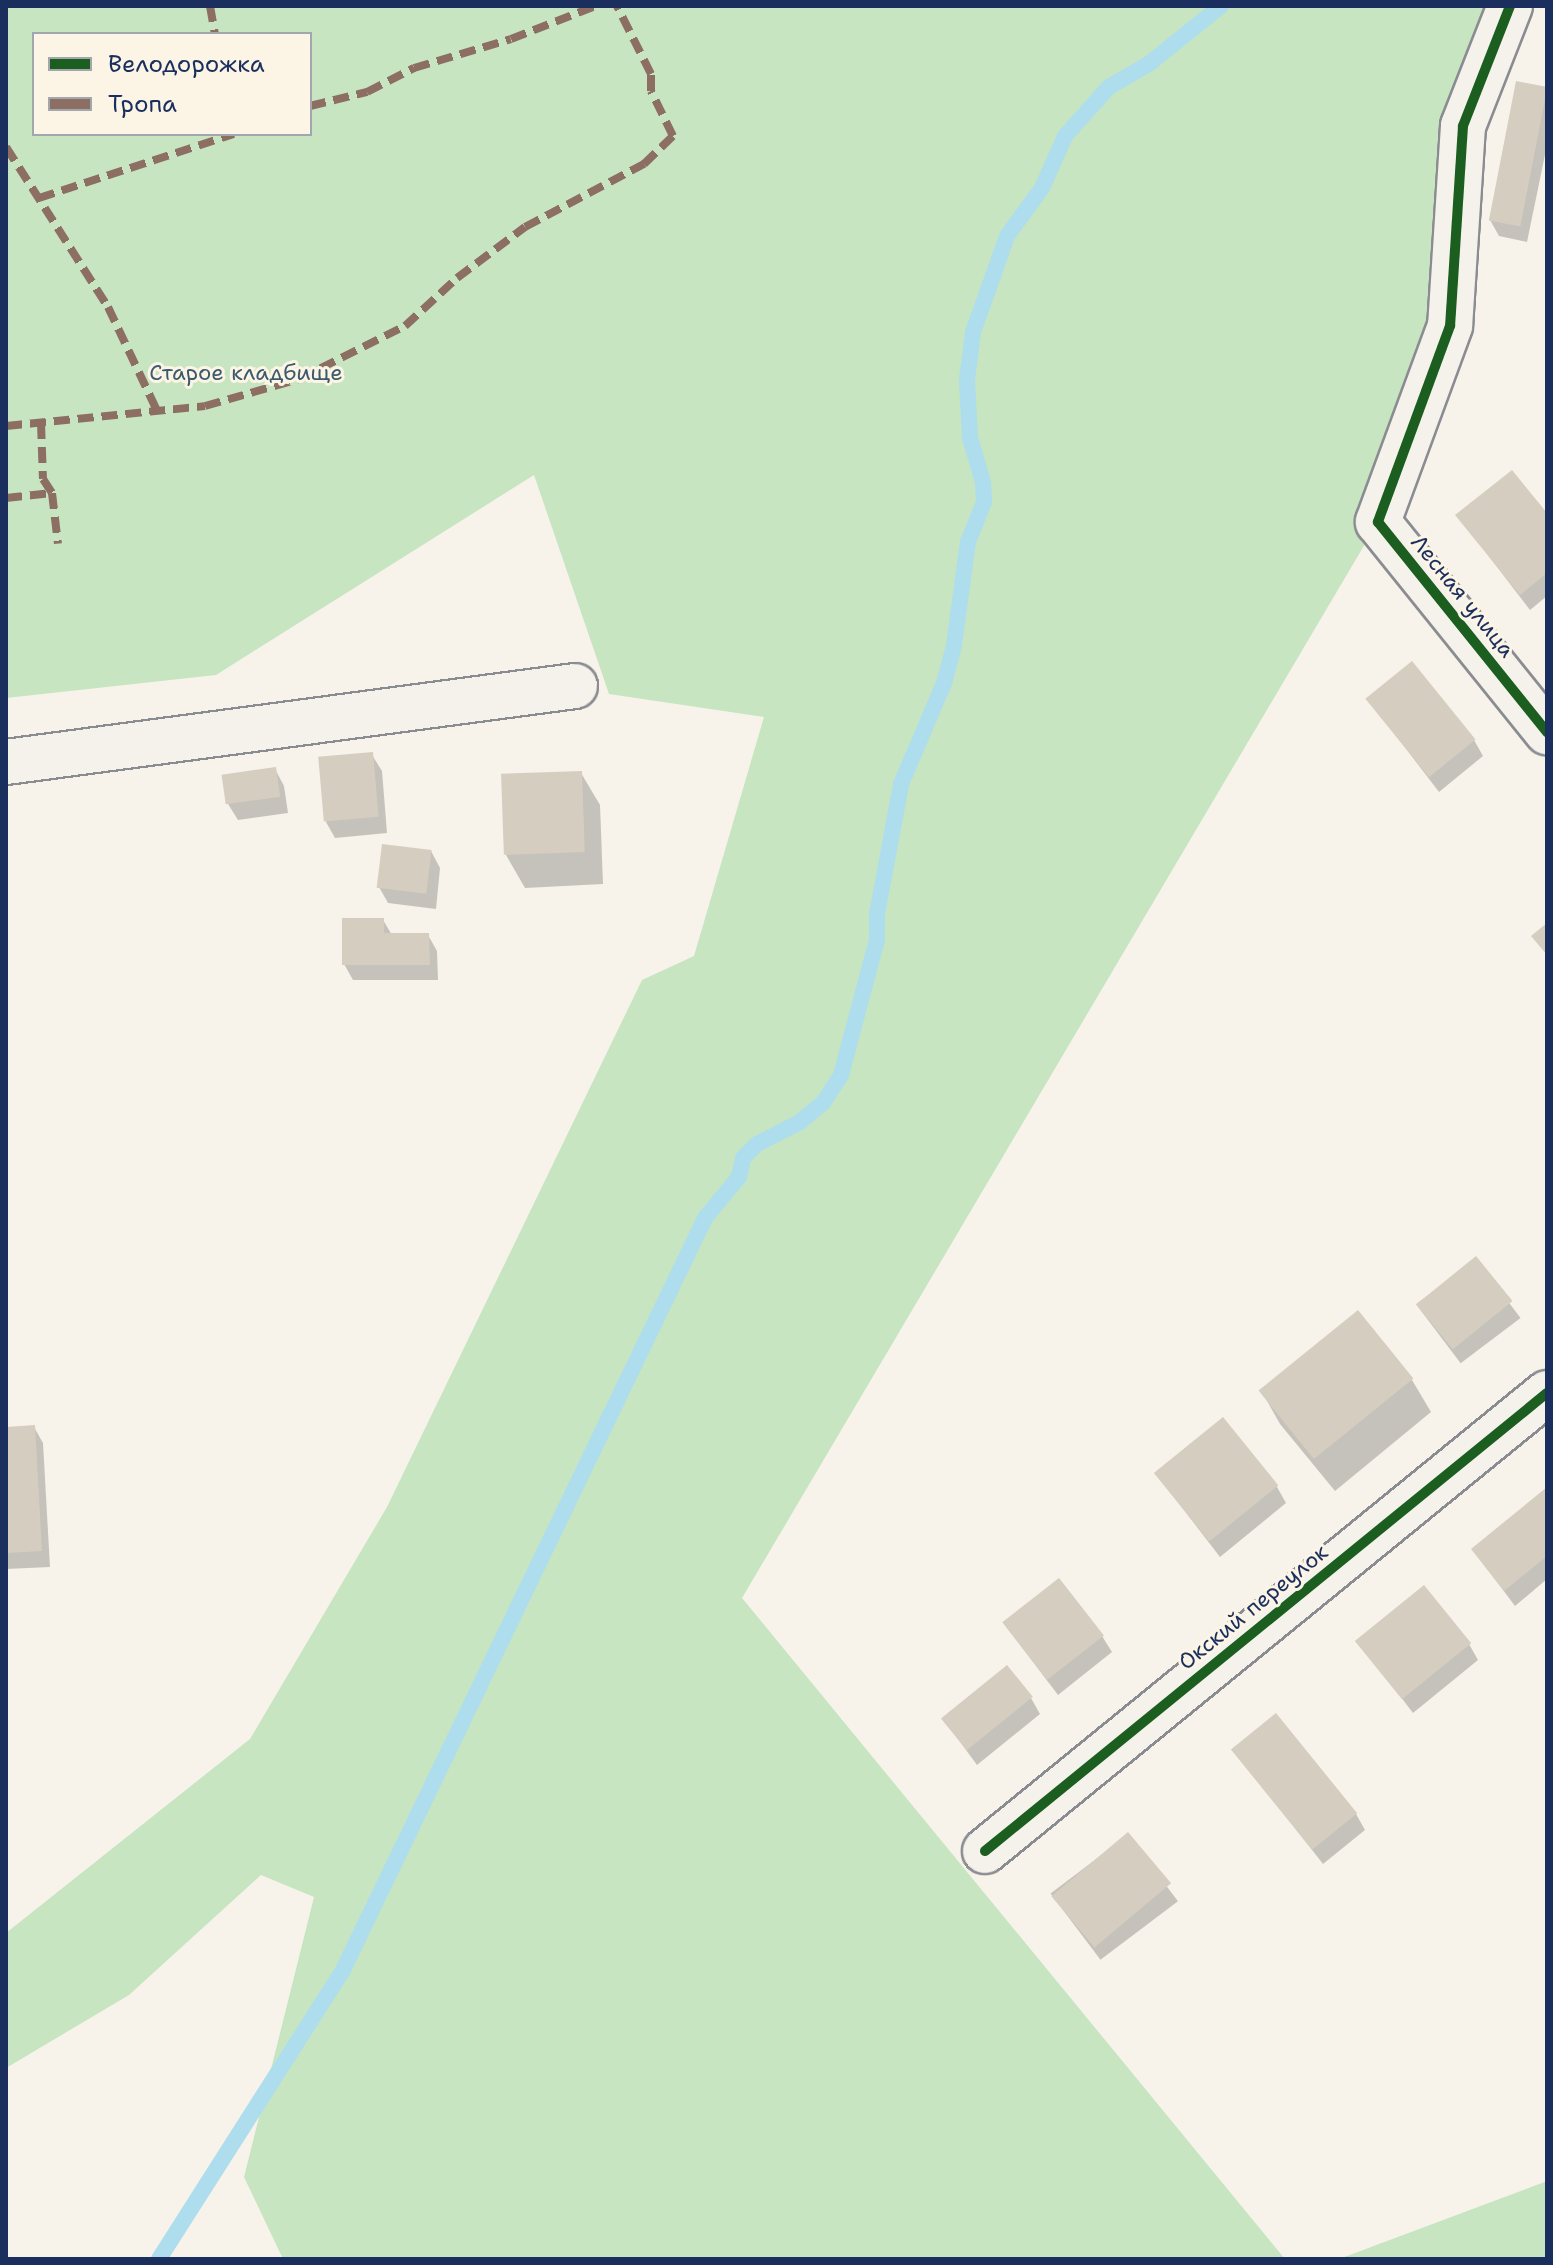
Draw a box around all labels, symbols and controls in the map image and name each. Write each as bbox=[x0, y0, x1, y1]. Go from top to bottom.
legend bbox=[32, 32, 312, 136]
text: Велодорожка bbox=[108, 48, 265, 80]
text: Тропа bbox=[108, 88, 177, 120]
park label: Старое кладбище bbox=[149, 360, 343, 386]
street label: Лесная улица bbox=[1406, 529, 1520, 663]
street label: Окский переулок bbox=[1173, 1539, 1333, 1675]

